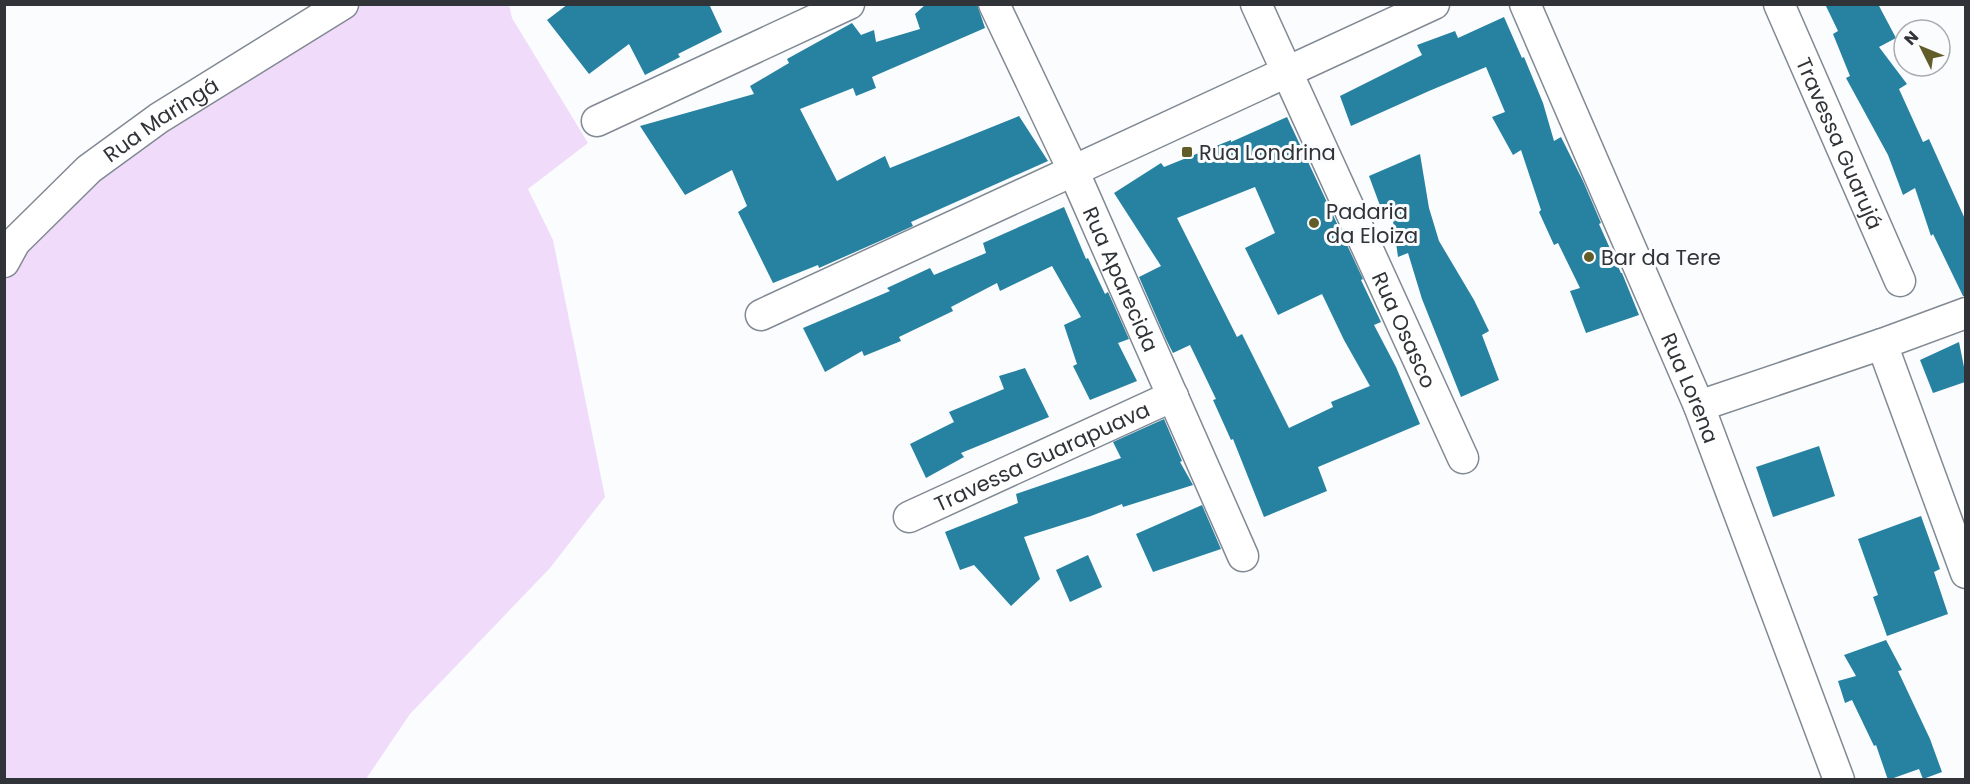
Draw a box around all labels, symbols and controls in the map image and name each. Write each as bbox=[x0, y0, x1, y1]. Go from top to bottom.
north arrow bbox=[1892, 18, 1952, 78]
text: N bbox=[1899, 26, 1924, 50]
street label: Travessa Guarujá bbox=[1790, 53, 1890, 234]
street label: Rua Maringá bbox=[97, 70, 224, 169]
place label: Rua Londrina bbox=[1199, 138, 1336, 167]
marker: Rua Londrina bbox=[1180, 145, 1194, 159]
place label: Padaria da Eloiza bbox=[1326, 197, 1418, 250]
street label: Rua Aparecida bbox=[1076, 202, 1166, 356]
marker: Padaria da Eloiza bbox=[1307, 216, 1321, 230]
place label: Bar da Tere bbox=[1601, 243, 1721, 272]
marker: Bar da Tere bbox=[1582, 250, 1596, 264]
street label: Rua Osasco bbox=[1365, 267, 1444, 393]
street label: Rua Lorena bbox=[1654, 328, 1726, 447]
street label: Travessa Guarapuava bbox=[929, 394, 1154, 518]

